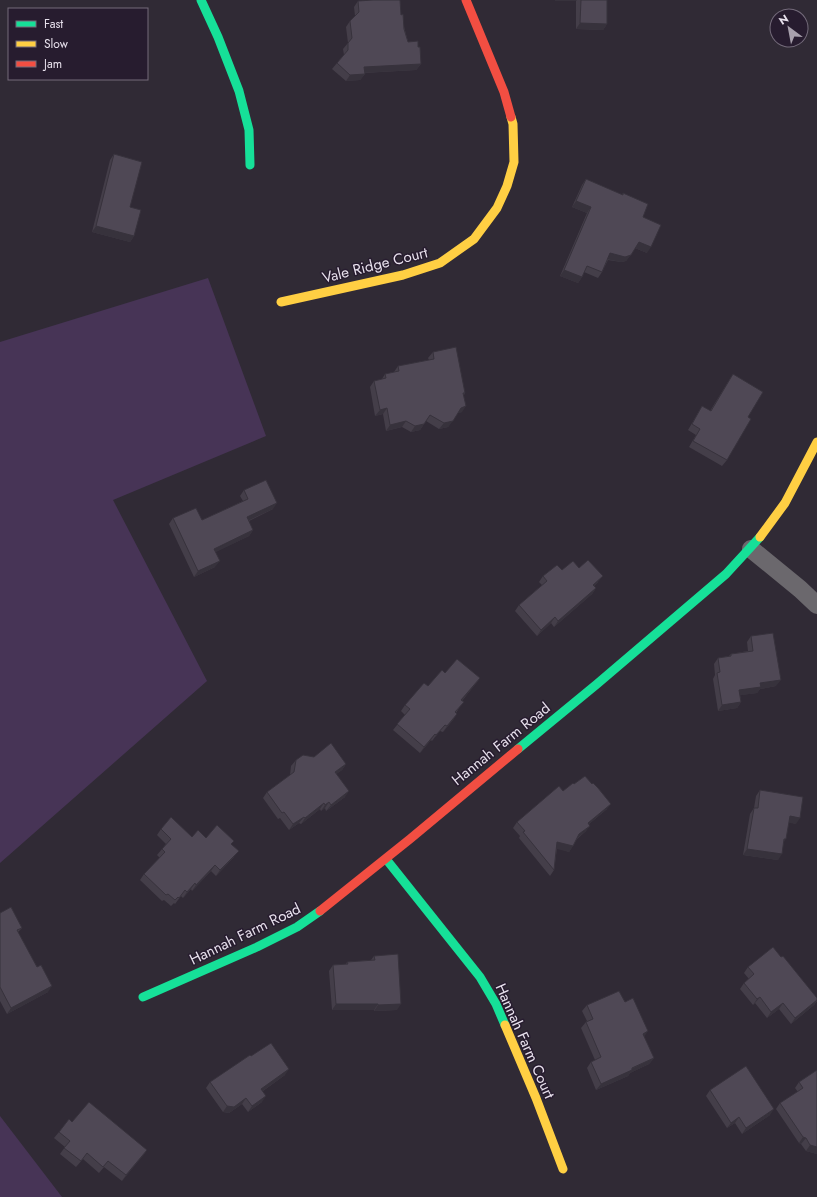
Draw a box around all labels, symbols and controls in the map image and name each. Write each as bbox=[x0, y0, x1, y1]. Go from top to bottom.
legend bbox=[8, 8, 148, 80]
north arrow bbox=[769, 8, 809, 48]
text: N bbox=[776, 10, 792, 29]
text: Fast bbox=[44, 15, 63, 33]
text: Slow bbox=[44, 35, 69, 53]
text: Jam bbox=[42, 55, 62, 73]
street label: Vale Ridge Court bbox=[320, 241, 430, 289]
street label: Hannah Farm Road bbox=[447, 697, 555, 791]
street label: Hannah Farm Road bbox=[186, 898, 304, 970]
street label: Hannah Farm Court bbox=[490, 980, 560, 1102]

